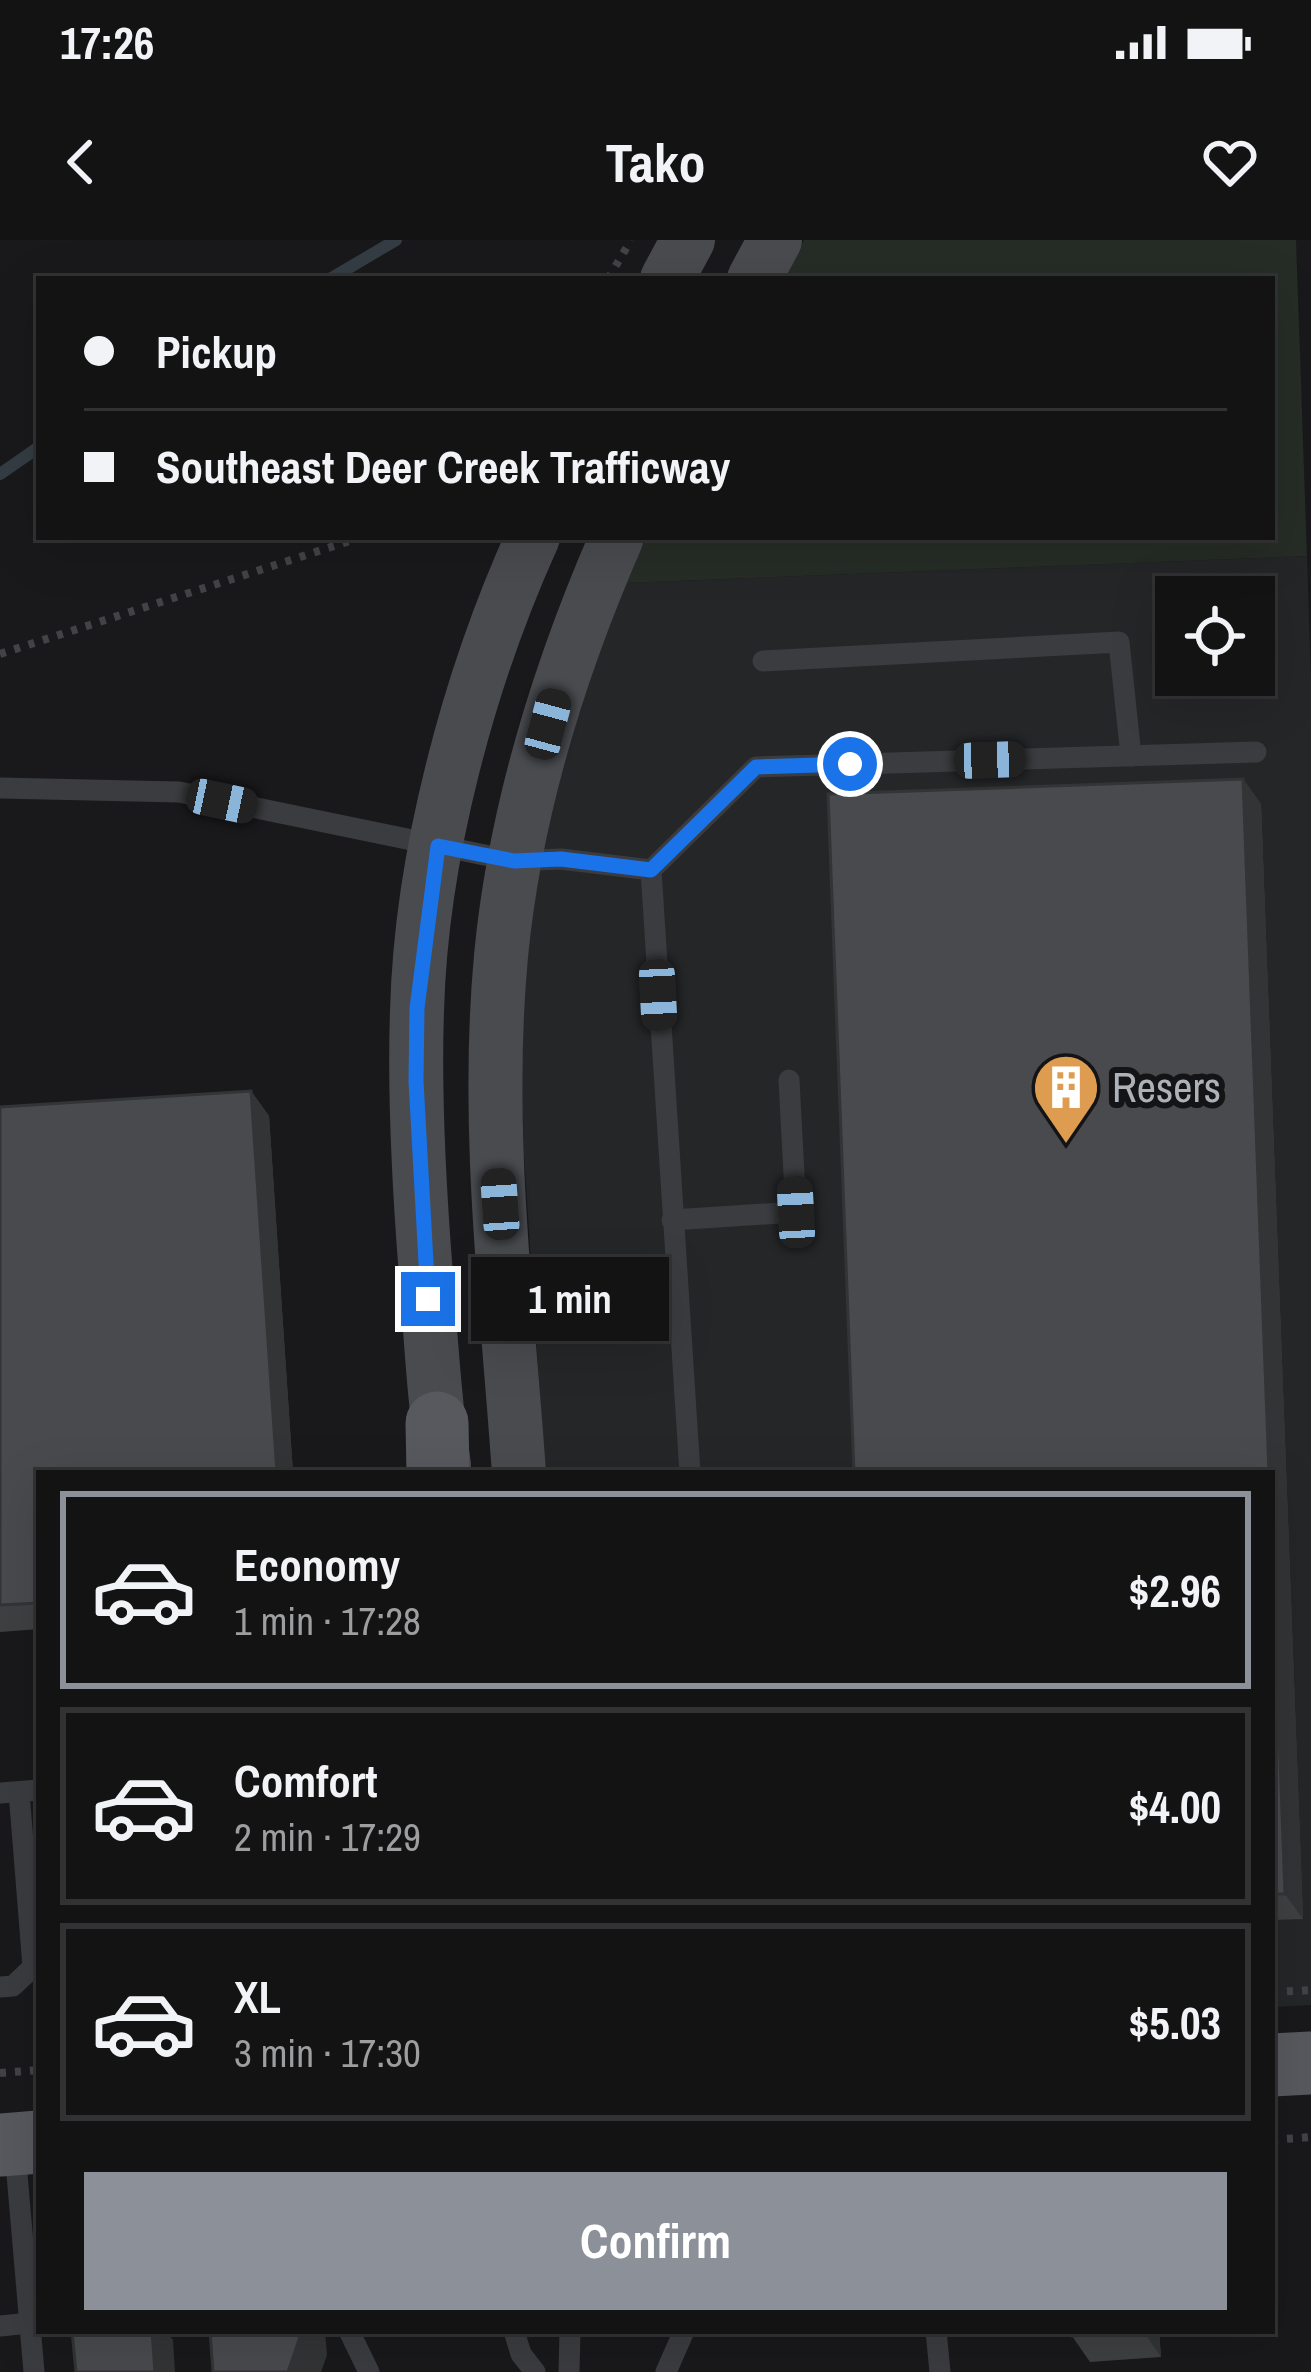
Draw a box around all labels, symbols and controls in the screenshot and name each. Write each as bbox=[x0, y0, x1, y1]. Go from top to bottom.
text: 17:26 bbox=[60, 12, 154, 73]
text: Tako bbox=[605, 126, 706, 199]
icon: back bbox=[48, 129, 114, 195]
icon: heart bbox=[1197, 129, 1263, 195]
text: Pickup bbox=[156, 321, 277, 382]
text: Southeast Deer Creek Trafficway bbox=[156, 436, 730, 497]
map controls bbox=[1155, 576, 1275, 696]
button: locate bbox=[1155, 576, 1275, 696]
car bbox=[521, 685, 575, 763]
route start bbox=[823, 737, 877, 791]
car bbox=[953, 741, 1027, 779]
car bbox=[183, 776, 261, 826]
car bbox=[638, 958, 678, 1032]
building icon: Resers bbox=[1031, 1052, 1101, 1146]
place label: Resers bbox=[1112, 1059, 1221, 1115]
car bbox=[480, 1167, 520, 1241]
car bbox=[776, 1175, 816, 1249]
callout: 1 min bbox=[470, 1257, 668, 1341]
route end bbox=[401, 1272, 455, 1326]
text: 1 min bbox=[528, 1273, 612, 1325]
text: Economy bbox=[234, 1534, 400, 1595]
icon: car bbox=[90, 1536, 198, 1644]
text: $2.96 bbox=[1129, 1560, 1221, 1621]
text: 1 min · 17:28 bbox=[234, 1595, 421, 1647]
text: Comfort bbox=[234, 1750, 377, 1811]
icon: car bbox=[90, 1752, 198, 1860]
text: $4.00 bbox=[1129, 1776, 1221, 1837]
text: 2 min · 17:29 bbox=[234, 1811, 421, 1863]
text: XL bbox=[234, 1966, 281, 2027]
icon: car bbox=[90, 1968, 198, 2076]
text: $5.03 bbox=[1129, 1992, 1221, 2053]
text: 3 min · 17:30 bbox=[234, 2027, 421, 2079]
button: Confirm bbox=[84, 2172, 1227, 2310]

